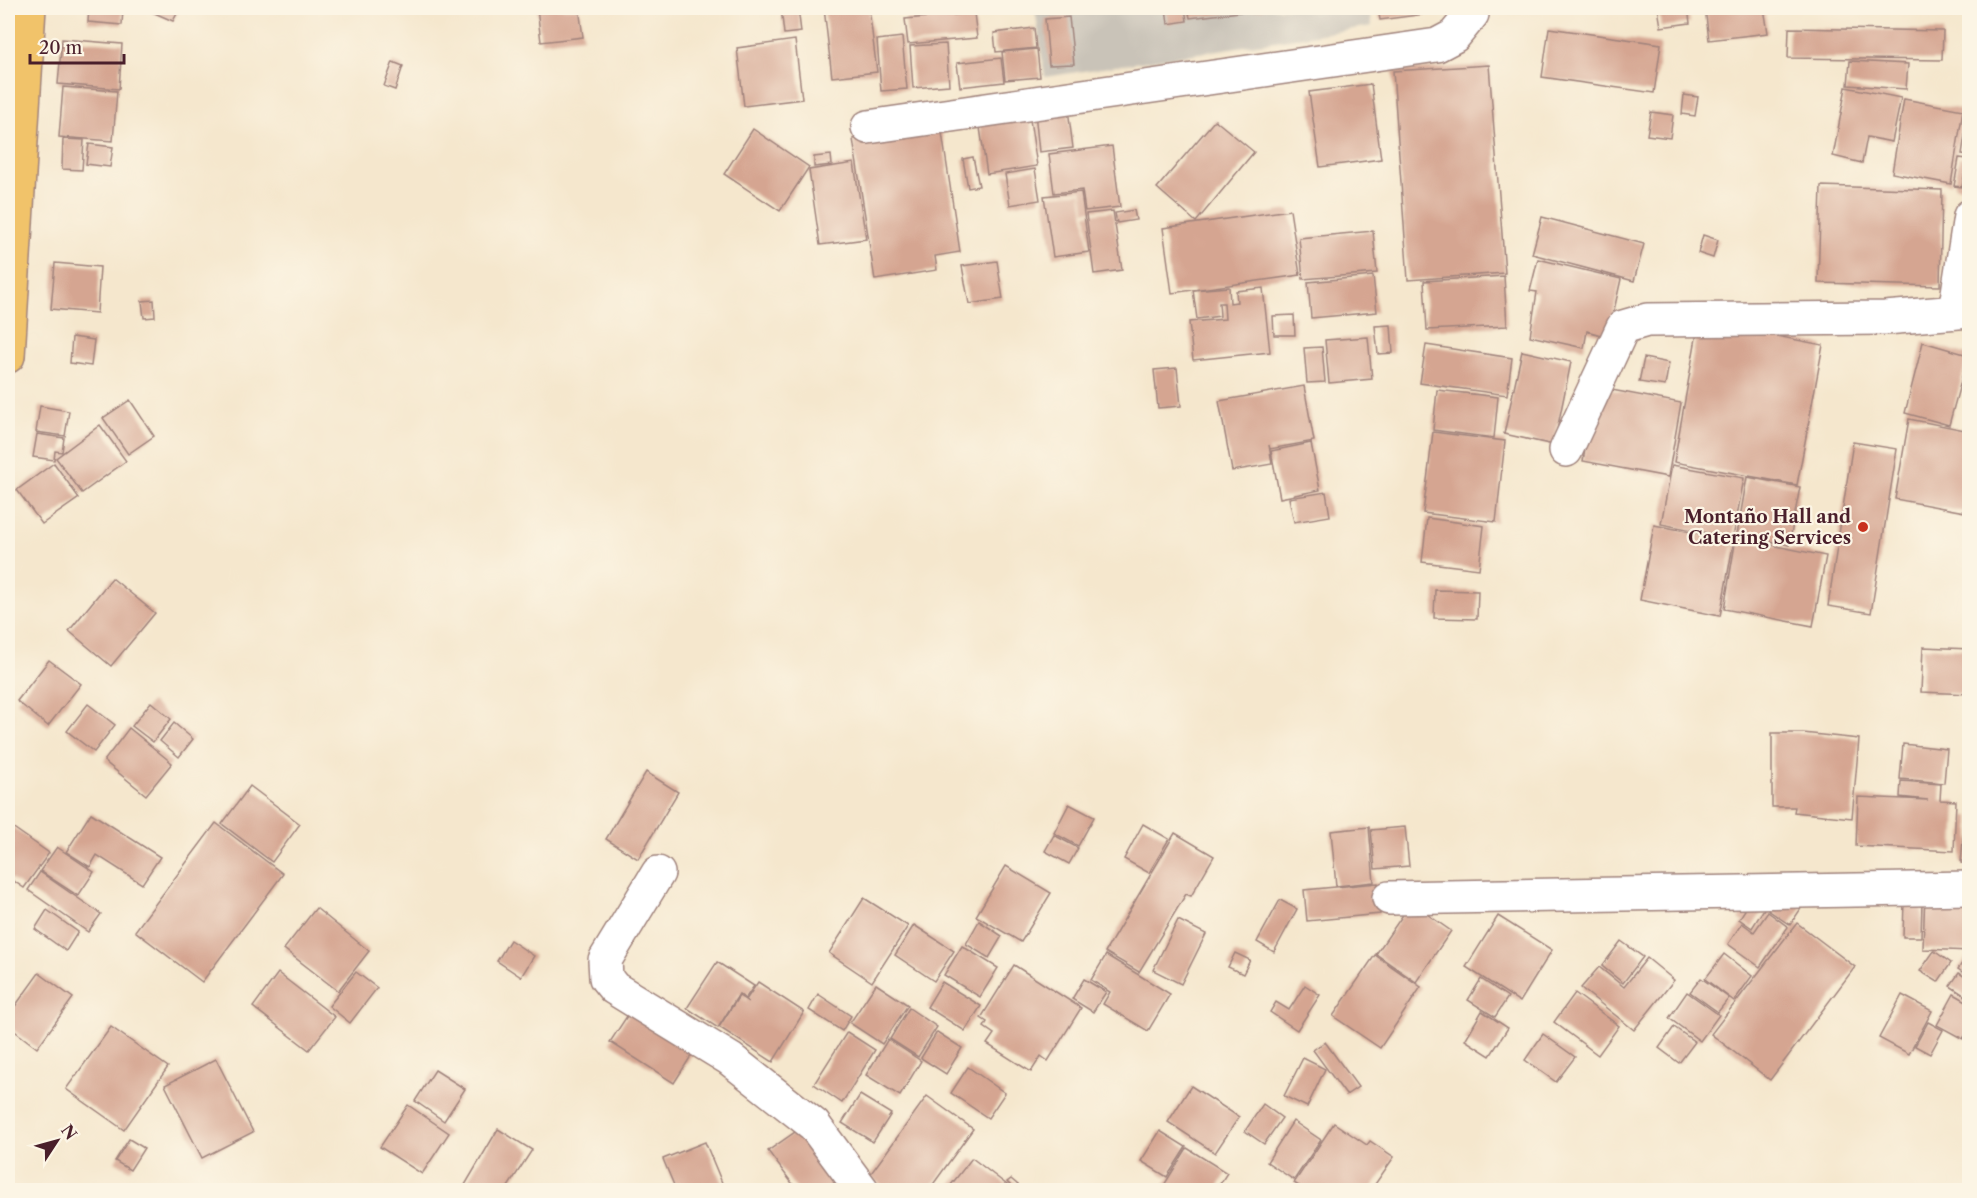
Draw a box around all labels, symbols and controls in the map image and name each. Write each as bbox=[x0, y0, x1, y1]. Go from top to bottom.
scale bar bbox=[30, 27, 124, 65]
text: 20 m bbox=[39, 37, 83, 59]
place label: Montaño Hall and Catering Services bbox=[1684, 506, 1851, 549]
marker: Montaño Hall and Catering Services bbox=[1856, 520, 1870, 534]
north arrow bbox=[27, 1111, 87, 1171]
text: N bbox=[57, 1121, 81, 1144]

